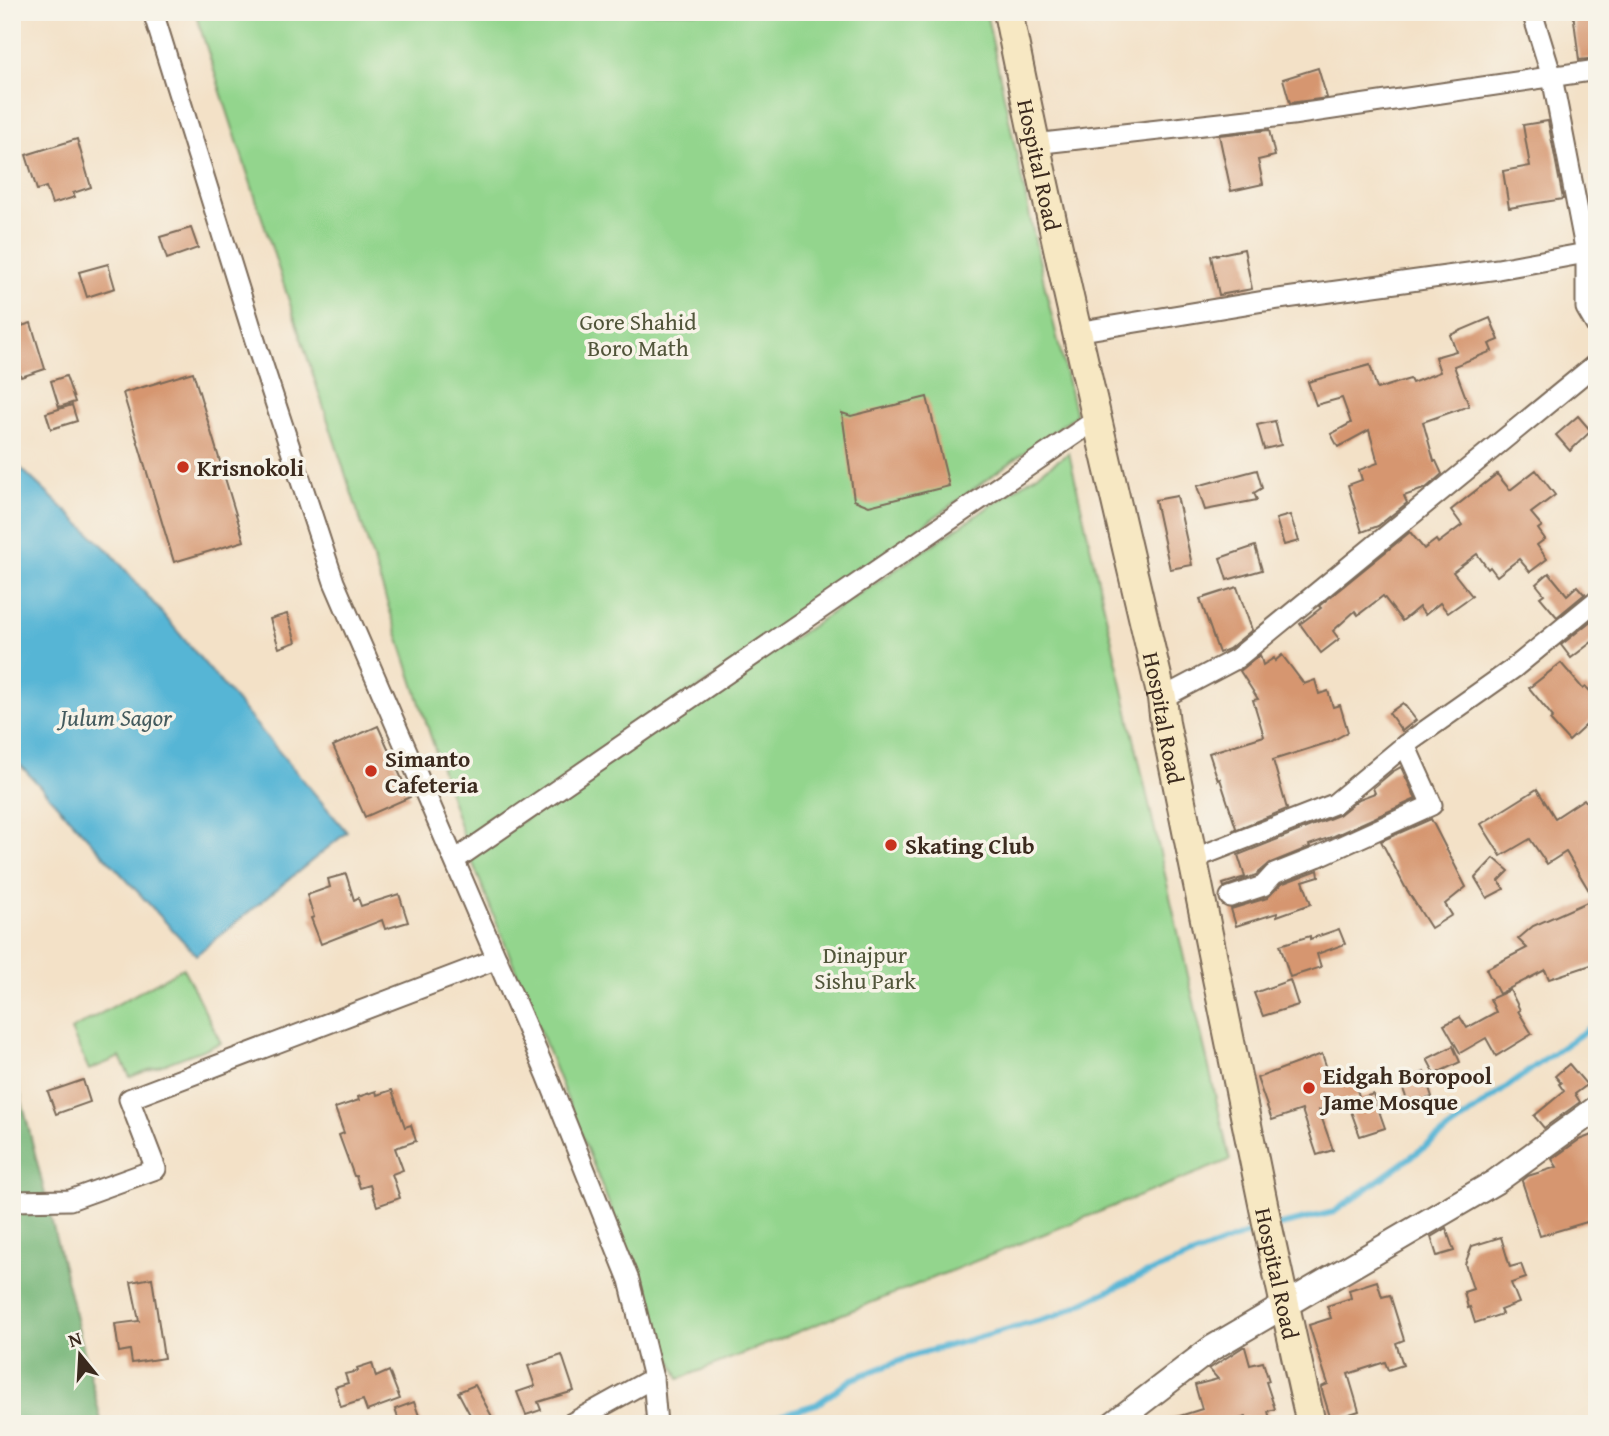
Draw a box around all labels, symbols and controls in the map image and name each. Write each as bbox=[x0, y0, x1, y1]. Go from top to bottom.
street label: Hospital Road bbox=[1010, 96, 1070, 234]
park label: Gore Shahid Boro Math bbox=[580, 305, 697, 364]
place label: Krisnokoli bbox=[197, 451, 304, 484]
marker: Krisnokoli bbox=[175, 459, 191, 475]
street label: Hospital Road bbox=[1135, 649, 1194, 787]
water label: Julum Sagor bbox=[56, 700, 173, 735]
place label: Simanto Cafeteria bbox=[385, 742, 479, 801]
marker: Simanto Cafeteria bbox=[363, 763, 379, 779]
place label: Skating Club bbox=[905, 829, 1034, 862]
marker: Skating Club bbox=[883, 837, 899, 853]
park label: Dinajpur Sishu Park bbox=[814, 938, 916, 997]
place label: Eidgah Boropool Jame Mosque bbox=[1319, 1059, 1492, 1118]
marker: Eidgah Boropool Jame Mosque bbox=[1301, 1080, 1317, 1096]
street label: Hospital Road bbox=[1248, 1205, 1309, 1343]
north arrow bbox=[46, 1320, 116, 1390]
text: N bbox=[64, 1323, 85, 1354]

